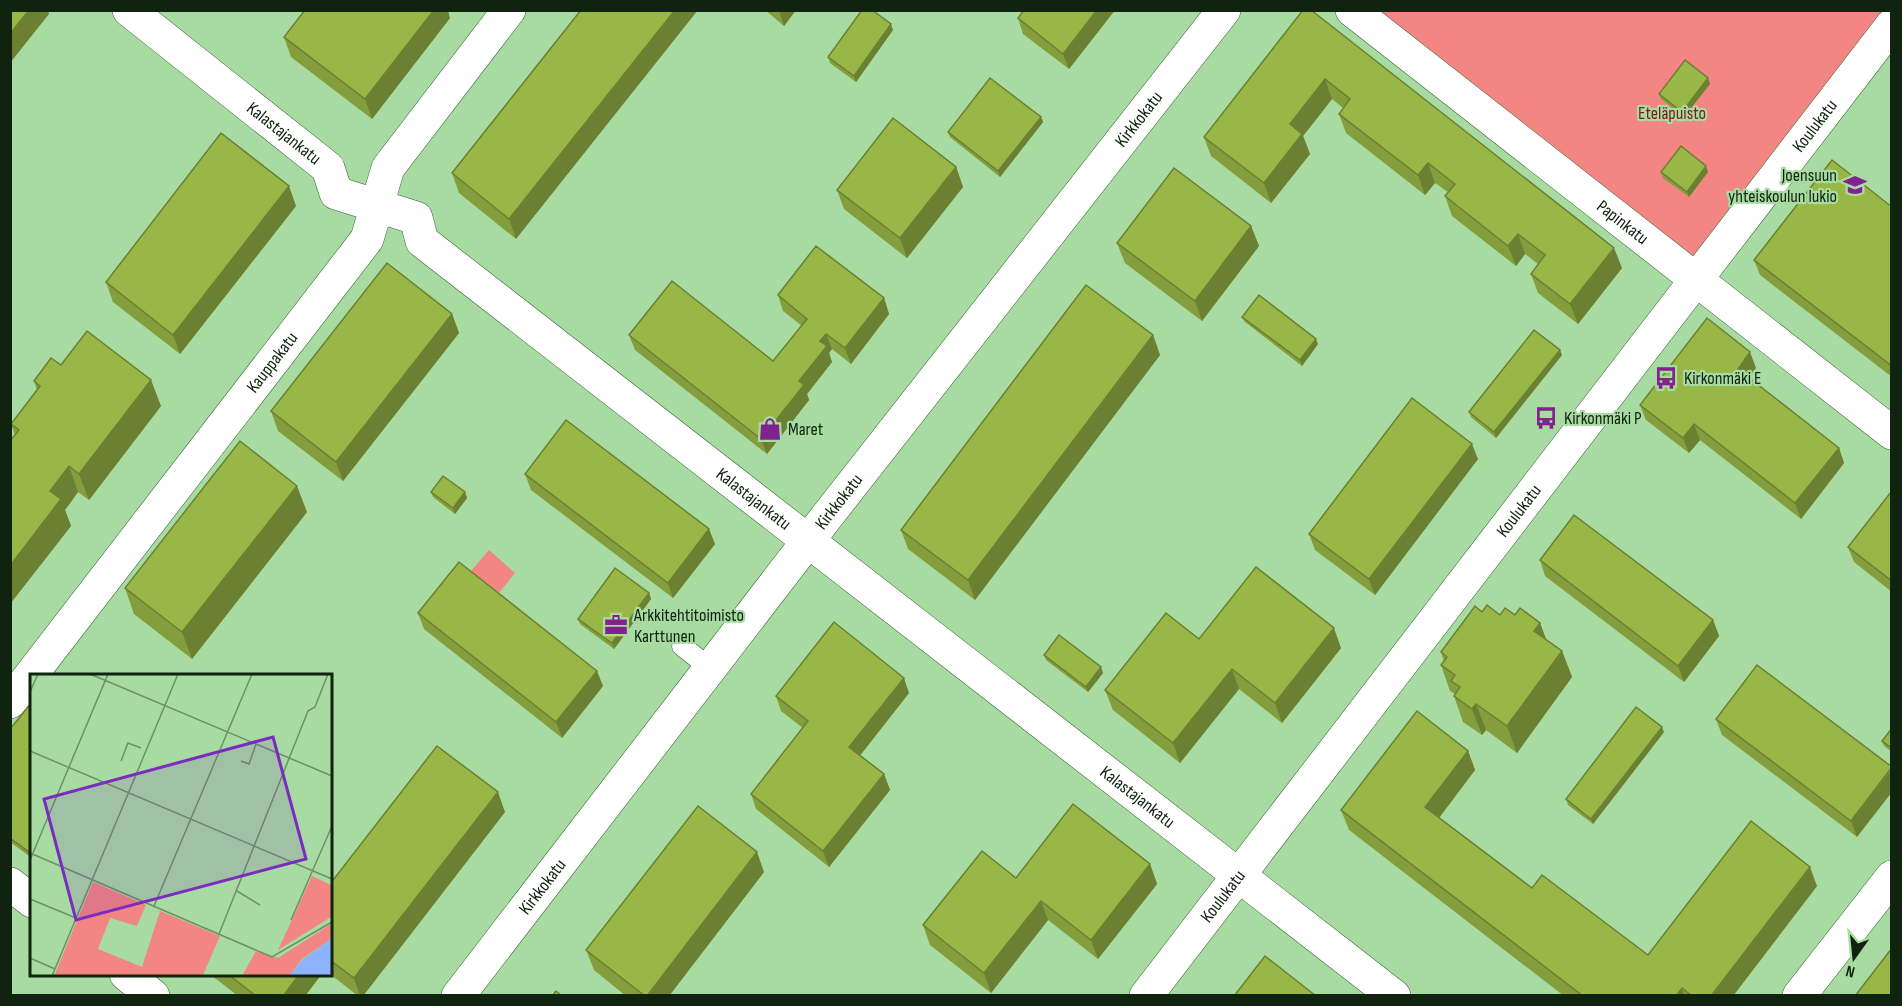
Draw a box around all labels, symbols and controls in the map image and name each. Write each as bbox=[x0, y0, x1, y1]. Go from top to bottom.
street label: Kirkkokatu bbox=[1111, 87, 1167, 151]
street label: Koulukatu bbox=[1788, 96, 1842, 156]
street label: Kalastajankatu bbox=[242, 98, 325, 169]
park label: Eteläpuisto bbox=[1638, 103, 1706, 124]
place label: Joensuun yhteiskoulun lukio bbox=[1728, 165, 1837, 207]
school or university icon: Joensuun yhteiskoulun lukio bbox=[1842, 172, 1868, 198]
street label: Papinkatu bbox=[1593, 196, 1652, 249]
street label: Kauppakatu bbox=[242, 328, 302, 397]
bus stop icon: Kirkonmäki E bbox=[1653, 365, 1679, 391]
place label: Kirkonmäki E bbox=[1684, 368, 1761, 389]
bus stop icon: Kirkonmäki P bbox=[1533, 405, 1559, 431]
place label: Kirkonmäki P bbox=[1564, 408, 1642, 429]
shop icon: Maret bbox=[757, 416, 783, 442]
place label: Maret bbox=[788, 419, 824, 440]
street label: Kalastajankatu bbox=[712, 464, 795, 535]
street label: Kirkkokatu bbox=[811, 470, 867, 534]
street label: Koulukatu bbox=[1492, 480, 1546, 541]
place label: Arkkitehtitoimisto Karttunen bbox=[633, 605, 744, 647]
office icon: Arkkitehtitoimisto Karttunen bbox=[603, 612, 629, 638]
inset map bbox=[30, 674, 332, 976]
street label: Kalastajankatu bbox=[1096, 762, 1179, 833]
street label: Kirkkokatu bbox=[515, 855, 571, 919]
street label: Koulukatu bbox=[1196, 866, 1250, 927]
north arrow bbox=[1824, 928, 1884, 988]
text: N bbox=[1844, 961, 1857, 981]

